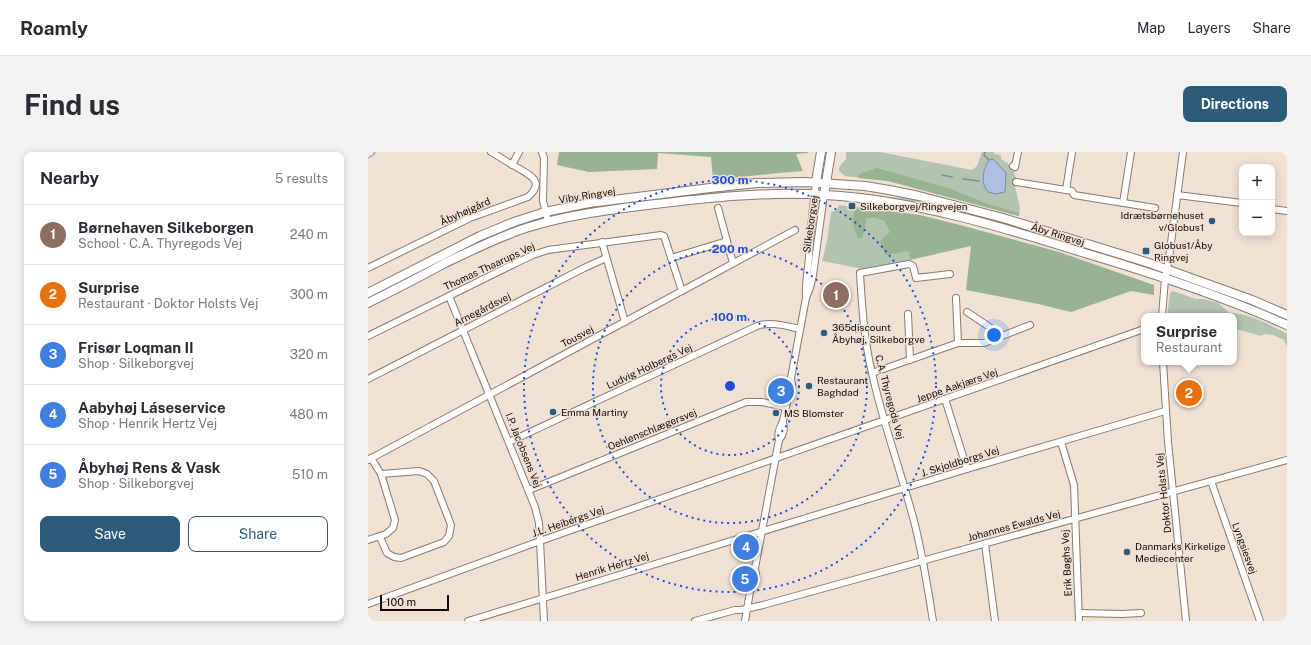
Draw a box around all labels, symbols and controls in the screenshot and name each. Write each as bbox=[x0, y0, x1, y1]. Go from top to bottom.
text: Roamly bbox=[20, 17, 88, 39]
text: Map bbox=[1137, 20, 1165, 36]
text: Layers bbox=[1187, 20, 1231, 36]
text: Share bbox=[1253, 20, 1291, 36]
button: Directions bbox=[1183, 86, 1287, 122]
text: Find us bbox=[24, 88, 120, 121]
map controls bbox=[1239, 164, 1275, 236]
button: + bbox=[1239, 164, 1275, 200]
text: Nearby bbox=[40, 168, 99, 188]
text: 5 results bbox=[275, 171, 328, 186]
text: 300 m bbox=[712, 173, 749, 187]
street label: Viby Ringvej bbox=[558, 185, 616, 205]
street label: Silkeborgvej bbox=[800, 194, 820, 254]
street label: Åbyhøjgård bbox=[438, 195, 492, 227]
place label: Silkeborgvej/Ringvejen bbox=[860, 200, 968, 212]
button: − bbox=[1239, 200, 1275, 236]
marker: Silkeborgvej/Ringvejen bbox=[847, 201, 857, 211]
place label: Idrætsbørnehuset v/Globus1 bbox=[1121, 209, 1204, 233]
marker: Idrætsbørnehuset v/Globus1 bbox=[1207, 216, 1217, 226]
text: Børnehaven Silkeborgen bbox=[78, 219, 254, 236]
street label: Åby Ringvej bbox=[1030, 220, 1086, 248]
text: 1 bbox=[50, 227, 56, 242]
text: 240 m bbox=[290, 227, 328, 242]
text: School · C.A. Thyregods Vej bbox=[78, 236, 242, 251]
place label: Globus1/Åby Ringvej bbox=[1154, 239, 1213, 263]
street label: Thomas Thaarups Vej bbox=[442, 240, 536, 292]
text: 200 m bbox=[712, 242, 748, 256]
marker: Globus1/Åby Ringvej bbox=[1141, 246, 1151, 256]
text: Surprise bbox=[78, 279, 139, 296]
pin: 1 bbox=[823, 280, 849, 310]
text: 2 bbox=[49, 287, 57, 302]
text: 300 m bbox=[290, 287, 328, 302]
street label: Arnegårdsvej bbox=[452, 290, 512, 328]
text: Restaurant · Doktor Holsts Vej bbox=[78, 296, 258, 311]
text: 100 m bbox=[713, 310, 747, 324]
popup bbox=[1141, 313, 1237, 365]
place label: 365discount Åbyhøj, Silkeborgve bbox=[832, 321, 925, 345]
street label: Tousvej bbox=[559, 322, 595, 350]
text: Surprise bbox=[1156, 323, 1217, 340]
your location bbox=[984, 325, 1004, 345]
marker: 365discount Åbyhøj, Silkeborgve bbox=[819, 328, 829, 338]
text: Frisør Loqman II bbox=[78, 339, 194, 356]
text: Restaurant bbox=[1156, 340, 1222, 355]
street label: Ludvig Holbergs Vej bbox=[604, 341, 694, 391]
text: 3 bbox=[49, 347, 57, 362]
text: 320 m bbox=[290, 347, 328, 362]
street label: C.A. Thyregods Vej bbox=[873, 353, 907, 441]
text: Shop · Silkeborgvej bbox=[78, 356, 194, 371]
street label: Jeppe Aakjærs Vej bbox=[915, 365, 999, 405]
place label: Restaurant Baghdad bbox=[817, 374, 868, 398]
pin: 3 bbox=[768, 376, 794, 406]
pin: 2 bbox=[1176, 378, 1202, 408]
centre of rings bbox=[723, 379, 737, 393]
marker: Restaurant Baghdad bbox=[804, 381, 814, 391]
text: Aabyhøj Láseservice bbox=[78, 399, 226, 416]
place label: Emma Martiny bbox=[561, 406, 628, 418]
street label: Oehlenschlægersvej bbox=[606, 406, 698, 452]
text: 4 bbox=[49, 407, 57, 422]
text: 480 m bbox=[289, 407, 328, 422]
marker: Emma Martiny bbox=[548, 407, 558, 417]
place label: MS Blomster bbox=[784, 407, 844, 419]
marker: MS Blomster bbox=[771, 408, 781, 418]
street label: I.P. Jacobsens Vej bbox=[504, 411, 544, 489]
text: Shop · Henrik Hertz Vej bbox=[78, 416, 217, 431]
street label: J. Skjoldborgs Vej bbox=[920, 443, 1000, 479]
street label: Doktor Holsts Vej bbox=[1153, 452, 1173, 534]
text: Åbyhøj Rens & Vask bbox=[78, 459, 221, 476]
text: 5 bbox=[49, 467, 57, 482]
text: 510 m bbox=[292, 467, 328, 482]
text: Shop · Silkeborgvej bbox=[78, 476, 194, 491]
street label: J.L. Heibergs Vej bbox=[530, 503, 606, 539]
street label: Johannes Ewalds Vej bbox=[966, 507, 1062, 543]
button: Save bbox=[40, 516, 180, 552]
button: Share bbox=[188, 516, 328, 552]
street label: Lyngsiesvej bbox=[1230, 521, 1260, 575]
street label: Erik Bøghs Vej bbox=[1058, 529, 1074, 597]
pin: 4 bbox=[733, 532, 759, 562]
place label: Danmarks Kirkelige Mediecenter bbox=[1135, 540, 1226, 564]
marker: Danmarks Kirkelige Mediecenter bbox=[1122, 547, 1132, 557]
street label: Henrik Hertz Vej bbox=[574, 549, 650, 583]
pin: 5 bbox=[732, 564, 758, 594]
scale bar bbox=[380, 593, 449, 612]
text: 100 m bbox=[386, 596, 416, 608]

